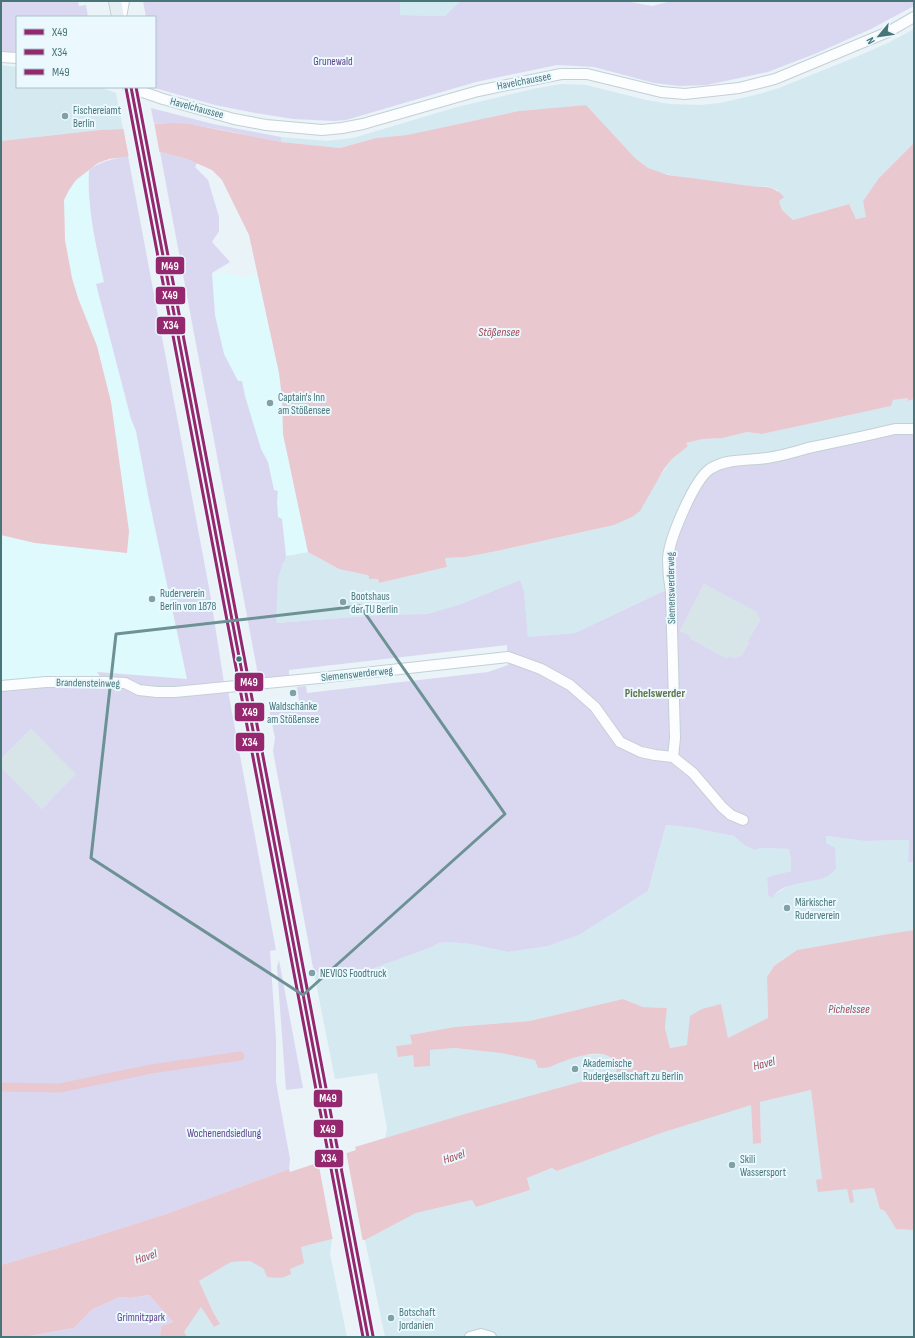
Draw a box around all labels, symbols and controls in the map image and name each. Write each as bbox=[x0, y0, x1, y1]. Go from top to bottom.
legend bbox=[16, 16, 156, 88]
north arrow bbox=[859, 16, 899, 56]
text: X49 bbox=[51, 25, 68, 40]
text: N bbox=[864, 35, 878, 46]
text: X34 bbox=[51, 45, 67, 60]
park label: Grunewald bbox=[313, 55, 353, 68]
text: M49 bbox=[52, 65, 69, 80]
street label: Havelchaussee bbox=[496, 69, 552, 93]
street label: Havelchaussee bbox=[169, 95, 225, 121]
place label: Fischereiamt Berlin bbox=[73, 104, 122, 130]
marker: Fischereiamt Berlin bbox=[60, 111, 70, 121]
line badge: M49 bbox=[155, 256, 185, 275]
text: M49 bbox=[161, 260, 179, 273]
line badge: X49 bbox=[155, 286, 186, 305]
text: X49 bbox=[161, 289, 178, 302]
line badge: X34 bbox=[156, 316, 186, 335]
text: X34 bbox=[162, 319, 179, 332]
water label: Stößensee bbox=[478, 325, 520, 340]
place label: Captain's Inn am Stößensee bbox=[278, 391, 330, 417]
marker: Captain's Inn am Stößensee bbox=[265, 398, 275, 408]
street label: Siemenswerderweg bbox=[664, 551, 678, 624]
place label: Ruderverein Berlin von 1878 bbox=[160, 587, 216, 613]
place label: Bootshaus der TU Berlin bbox=[351, 590, 398, 616]
marker: Ruderverein Berlin von 1878 bbox=[147, 594, 157, 604]
marker: Bootshaus der TU Berlin bbox=[338, 597, 348, 607]
unlabelled marker bbox=[234, 654, 244, 664]
street label: Siemenswerderweg bbox=[320, 664, 394, 684]
line badge: M49 bbox=[234, 672, 264, 692]
street label: Brandensteinweg bbox=[56, 676, 121, 690]
text: M49 bbox=[240, 676, 258, 689]
district label: Pichelswerder bbox=[625, 686, 685, 701]
marker: Waldschänke am Stößensee bbox=[288, 688, 298, 698]
place label: Waldschänke am Stößensee bbox=[267, 700, 319, 726]
line badge: X49 bbox=[234, 702, 265, 722]
text: X49 bbox=[241, 706, 258, 719]
line badge: X34 bbox=[235, 732, 265, 752]
text: X34 bbox=[241, 736, 258, 749]
place label: Märkischer Ruderverein bbox=[795, 896, 840, 922]
marker: Märkischer Ruderverein bbox=[782, 903, 792, 913]
place label: NEVIOS Foodtruck bbox=[320, 967, 387, 980]
marker: NEVIOS Foodtruck bbox=[307, 968, 317, 978]
water label: Pichelssee bbox=[828, 1002, 870, 1017]
water label: Havel bbox=[751, 1054, 777, 1074]
place label: Akademische Rudergesellschaft zu Berlin bbox=[582, 1057, 683, 1083]
marker: Akademische Rudergesellschaft zu Berlin bbox=[570, 1064, 580, 1074]
line badge: M49 bbox=[313, 1089, 343, 1108]
text: M49 bbox=[319, 1092, 337, 1105]
line badge: X49 bbox=[313, 1119, 344, 1138]
text: X49 bbox=[319, 1123, 336, 1136]
park label: Wochenendsiedlung bbox=[187, 1127, 262, 1140]
water label: Havel bbox=[441, 1146, 468, 1168]
line badge: X34 bbox=[314, 1149, 344, 1168]
text: X34 bbox=[320, 1152, 337, 1165]
place label: Skili Wassersport bbox=[740, 1153, 787, 1179]
marker: Skili Wassersport bbox=[727, 1160, 737, 1170]
water label: Havel bbox=[133, 1246, 160, 1268]
place label: Botschaft Jordanien bbox=[398, 1306, 436, 1332]
park label: Grimnitzpark bbox=[117, 1311, 166, 1324]
marker: Botschaft Jordanien bbox=[386, 1313, 396, 1323]

